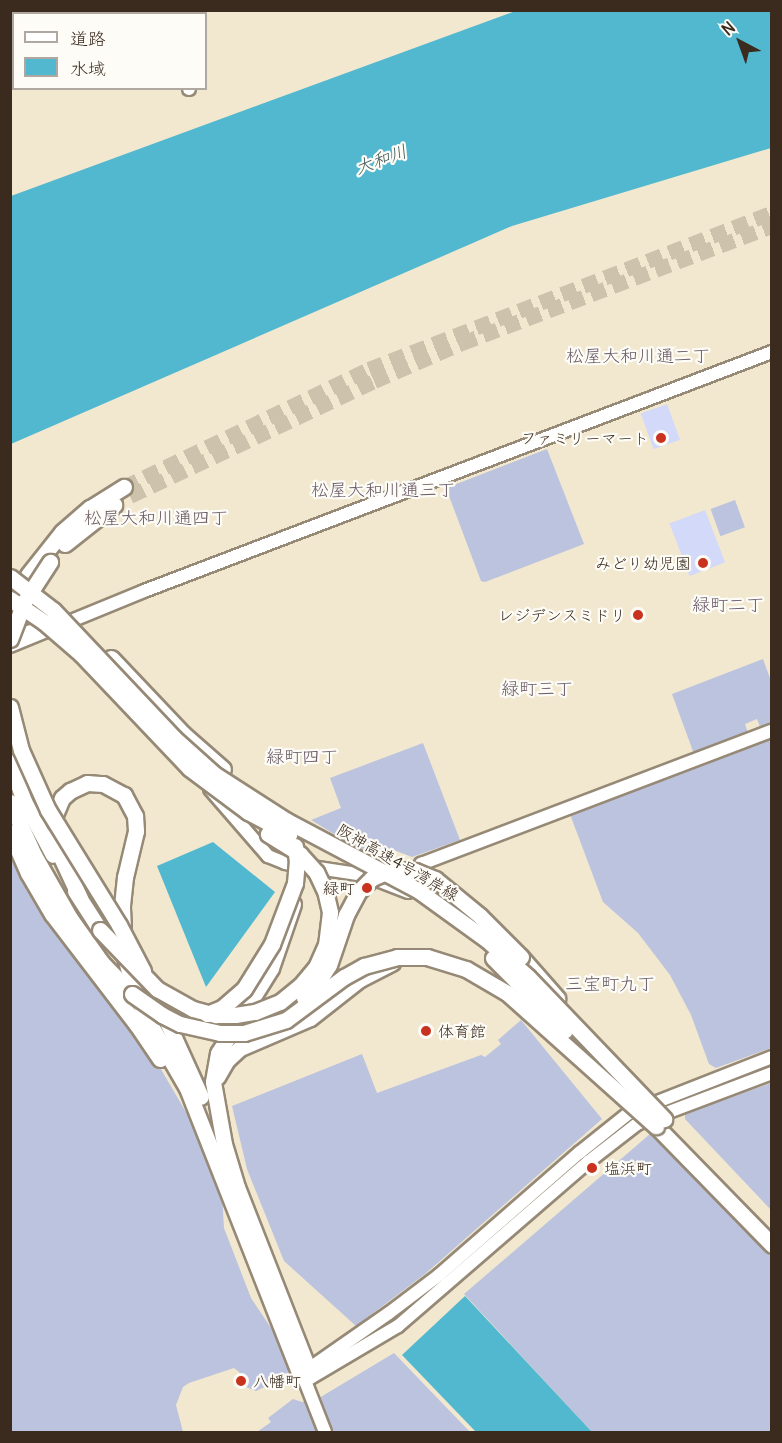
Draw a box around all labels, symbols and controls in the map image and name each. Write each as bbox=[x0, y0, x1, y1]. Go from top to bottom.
legend bbox=[12, 12, 207, 90]
north arrow bbox=[710, 12, 770, 72]
text: N bbox=[717, 17, 739, 40]
text: 道路 bbox=[70, 27, 106, 50]
text: 水域 bbox=[70, 57, 106, 80]
water label: 大和川 bbox=[352, 141, 410, 179]
district label: 松屋大和川通二丁 bbox=[566, 345, 710, 367]
place label: ファミリーマート bbox=[521, 428, 649, 448]
marker: ファミリーマート bbox=[654, 431, 668, 445]
district label: 松屋大和川通三丁 bbox=[311, 479, 455, 501]
district label: 松屋大和川通四丁 bbox=[84, 507, 228, 529]
place label: みどり幼児園 bbox=[595, 553, 691, 573]
marker: みどり幼児園 bbox=[696, 556, 710, 570]
district label: 緑町二丁 bbox=[692, 594, 764, 616]
place label: レジデンスミドリ bbox=[498, 605, 626, 625]
marker: レジデンスミドリ bbox=[631, 608, 645, 622]
district label: 緑町三丁 bbox=[501, 678, 573, 700]
district label: 緑町四丁 bbox=[266, 746, 338, 768]
street label: 阪神高速4号湾岸線 bbox=[334, 819, 462, 905]
place label: 緑町 bbox=[323, 878, 355, 898]
marker: 緑町 bbox=[360, 881, 374, 895]
district label: 三宝町九丁 bbox=[565, 973, 655, 995]
place label: 体育館 bbox=[438, 1021, 486, 1041]
marker: 体育館 bbox=[419, 1024, 433, 1038]
place label: 塩浜町 bbox=[604, 1158, 652, 1178]
marker: 塩浜町 bbox=[585, 1161, 599, 1175]
place label: 八幡町 bbox=[253, 1371, 301, 1391]
marker: 八幡町 bbox=[234, 1374, 248, 1388]

